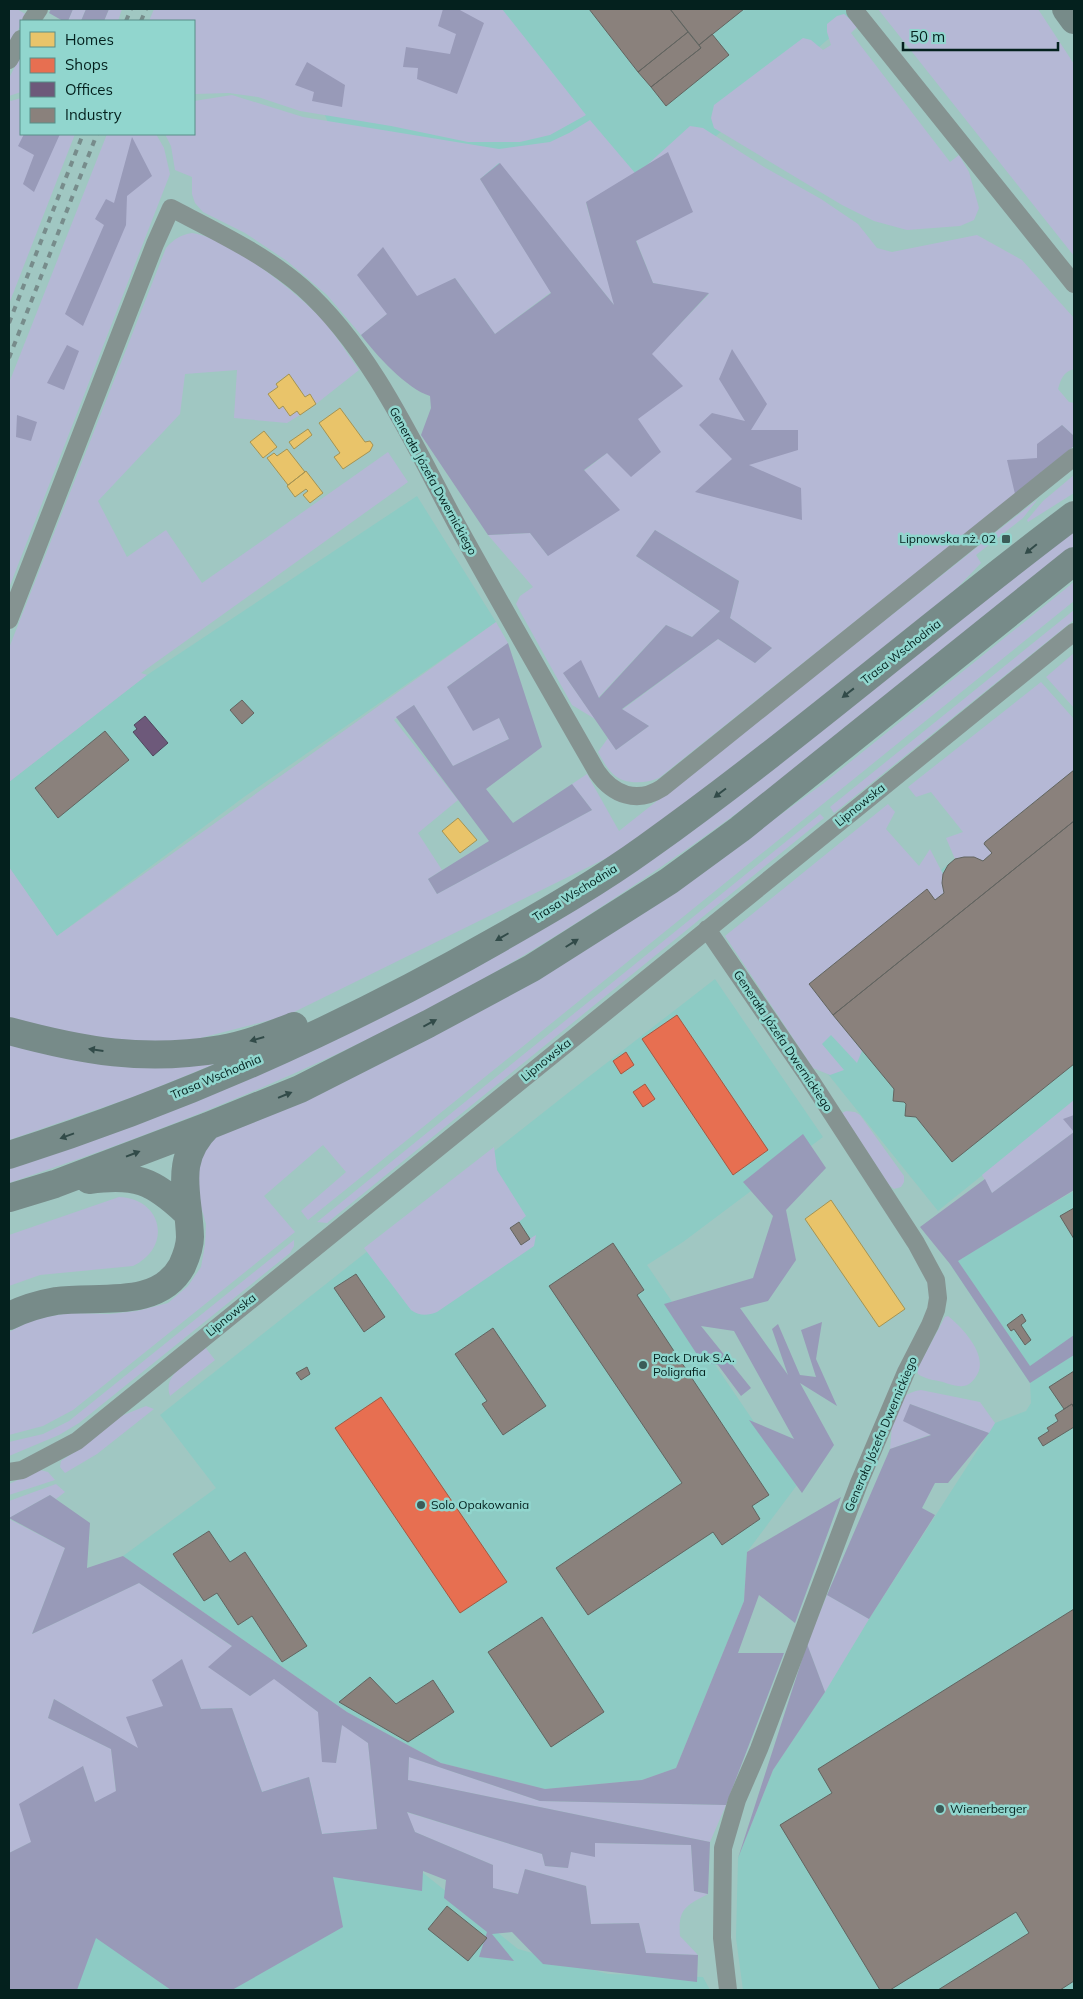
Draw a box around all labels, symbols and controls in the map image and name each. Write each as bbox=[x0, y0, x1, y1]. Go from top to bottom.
legend bbox=[20, 20, 195, 135]
scale bar bbox=[903, 20, 1058, 52]
text: 50 m bbox=[910, 27, 945, 46]
text: Homes bbox=[65, 30, 114, 49]
text: Shops bbox=[65, 55, 108, 74]
text: Offices bbox=[65, 80, 113, 99]
text: Industry bbox=[65, 105, 122, 124]
street label: Generała Józefa Dwernickiego bbox=[386, 404, 481, 558]
place label: Lipnowska nż. 02 bbox=[899, 531, 996, 546]
marker: Lipnowska nż. 02 bbox=[1000, 533, 1012, 545]
one-way arrow bbox=[1025, 543, 1038, 554]
street label: Trasa Wschodnia bbox=[858, 616, 943, 687]
one-way arrow bbox=[842, 687, 855, 698]
street label: Lipnowska bbox=[832, 780, 888, 829]
one-way arrow bbox=[713, 788, 727, 798]
street label: Trasa Wschodnia bbox=[530, 861, 620, 925]
one-way arrow bbox=[495, 933, 510, 941]
one-way arrow bbox=[565, 938, 578, 947]
street label: Generała Józefa Dwernickiego bbox=[731, 967, 836, 1114]
one-way arrow bbox=[423, 1019, 438, 1027]
one-way arrow bbox=[249, 1035, 264, 1043]
street label: Lipnowska bbox=[518, 1035, 574, 1084]
one-way arrow bbox=[88, 1046, 104, 1054]
street label: Trasa Wschodnia bbox=[168, 1051, 263, 1102]
one-way arrow bbox=[278, 1091, 293, 1099]
one-way arrow bbox=[60, 1133, 75, 1140]
one-way arrow bbox=[126, 1150, 141, 1157]
street label: Lipnowska bbox=[203, 1290, 259, 1339]
place label: Pack Druk S.A. Poligrafia bbox=[653, 1350, 735, 1379]
street label: Generała Józefa Dwernickiego bbox=[841, 1354, 920, 1514]
marker: Pack Druk S.A. Poligrafia bbox=[637, 1359, 649, 1371]
place label: Solo Opakowania bbox=[431, 1497, 529, 1512]
marker: Solo Opakowania bbox=[415, 1499, 427, 1511]
place label: Wienerberger bbox=[950, 1801, 1027, 1816]
marker: Wienerberger bbox=[934, 1803, 946, 1815]

